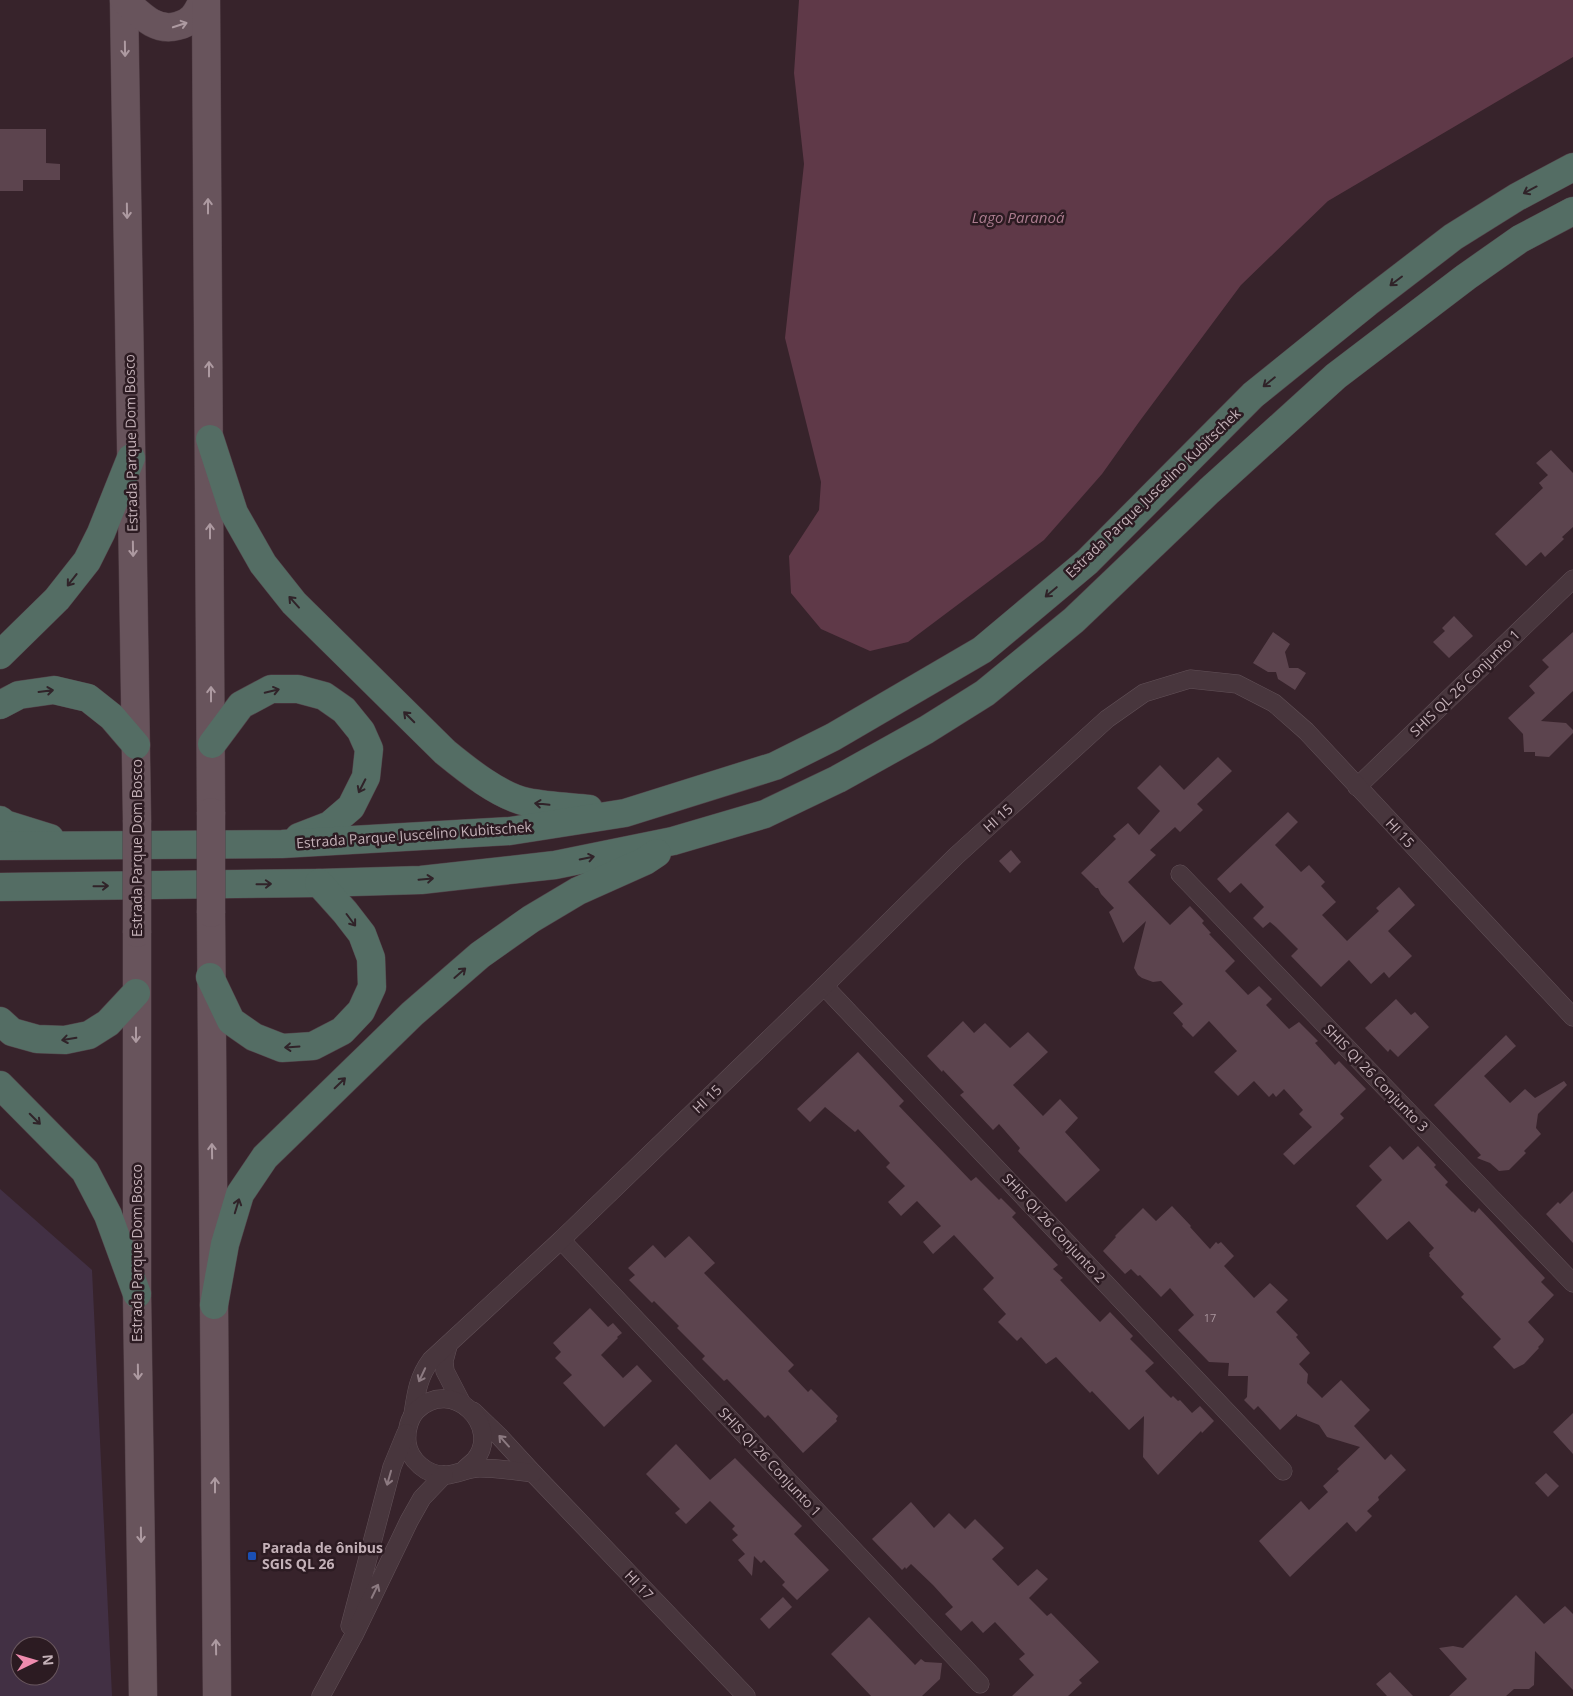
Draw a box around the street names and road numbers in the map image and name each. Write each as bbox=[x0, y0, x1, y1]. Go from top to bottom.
street label: Estrada Parque Dom Bosco bbox=[119, 354, 142, 532]
street label: Estrada Parque Juscelino Kubitschek bbox=[1061, 403, 1245, 582]
street label: SHIS QL 26 Conjunto 1 bbox=[1405, 625, 1524, 740]
street label: Estrada Parque Dom Bosco bbox=[127, 759, 146, 937]
street label: HI 15 bbox=[979, 799, 1017, 836]
street label: HI 15 bbox=[1382, 814, 1419, 852]
street label: Estrada Parque Juscelino Kubitschek bbox=[295, 817, 533, 852]
street label: SHIS QI 26 Conjunto 3 bbox=[1320, 1020, 1433, 1136]
street label: HI 15 bbox=[688, 1080, 725, 1117]
street label: Estrada Parque Dom Bosco bbox=[127, 1164, 146, 1342]
street label: SHIS QI 26 Conjunto 2 bbox=[999, 1169, 1110, 1286]
street label: SHIS QI 26 Conjunto 1 bbox=[715, 1403, 826, 1520]
street label: HI 17 bbox=[621, 1566, 658, 1603]

